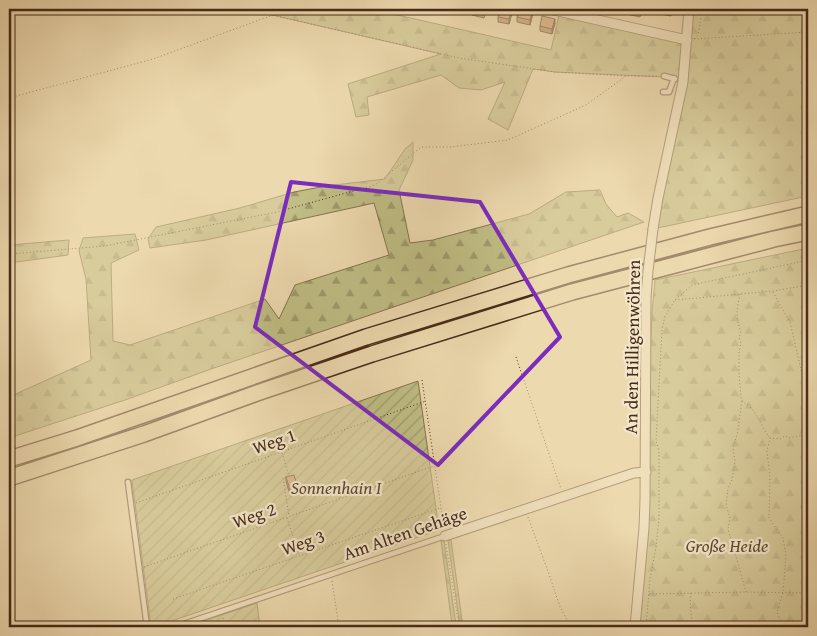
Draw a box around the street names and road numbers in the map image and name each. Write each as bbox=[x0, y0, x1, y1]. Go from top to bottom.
street label: An den Hilligenwöhren bbox=[617, 259, 647, 435]
street label: Weg 1 bbox=[249, 421, 299, 461]
street label: Weg 2 bbox=[229, 495, 279, 535]
street label: Am Alten Gehäge bbox=[339, 499, 471, 567]
street label: Weg 3 bbox=[278, 522, 328, 562]

